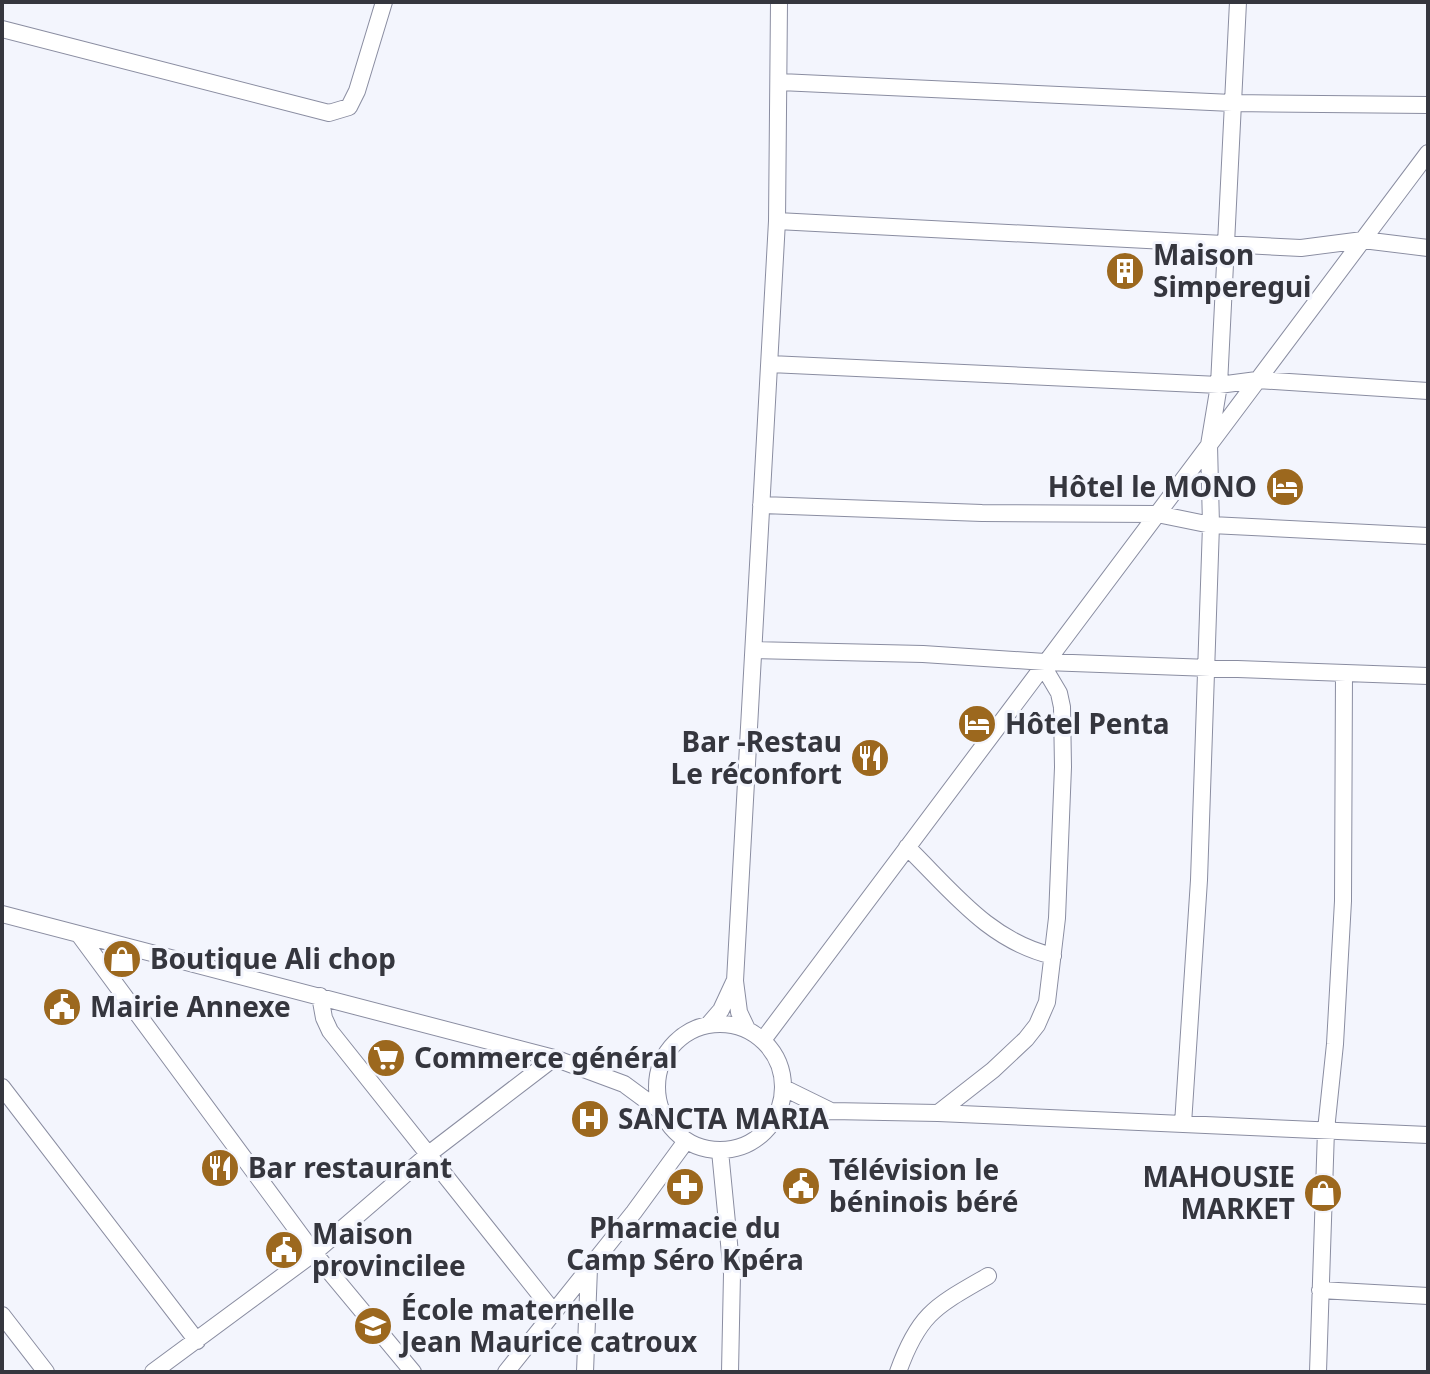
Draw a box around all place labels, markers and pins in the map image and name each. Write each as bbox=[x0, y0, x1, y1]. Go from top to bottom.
place label: Maison Simperegui bbox=[1153, 235, 1311, 305]
building icon: Maison Simperegui bbox=[1104, 250, 1146, 292]
hotel icon: Hôtel le MONO bbox=[1264, 466, 1306, 508]
place label: Hôtel le MONO bbox=[1048, 467, 1257, 505]
hotel icon: Hôtel Penta bbox=[956, 703, 998, 745]
place label: Hôtel Penta bbox=[1005, 704, 1170, 742]
place label: Bar -Restau Le réconfort bbox=[671, 722, 842, 792]
restaurant icon: Bar -Restau Le réconfort bbox=[849, 737, 891, 779]
shop icon: Boutique Ali chop bbox=[101, 938, 143, 980]
place label: Boutique Ali chop bbox=[150, 939, 396, 977]
public building icon: Mairie Annexe bbox=[41, 986, 83, 1028]
place label: Mairie Annexe bbox=[90, 987, 291, 1025]
supermarket icon: Commerce général bbox=[365, 1037, 407, 1079]
place label: Commerce général bbox=[414, 1038, 678, 1076]
hospital icon: SANCTA MARIA bbox=[569, 1098, 611, 1140]
place label: SANCTA MARIA bbox=[618, 1099, 829, 1137]
restaurant icon: Bar restaurant bbox=[199, 1147, 241, 1189]
place label: Bar restaurant bbox=[248, 1148, 452, 1186]
place label: Télévision le béninois béré bbox=[829, 1150, 1018, 1220]
place label: MAHOUSIE MARKET bbox=[1142, 1157, 1295, 1227]
public building icon: Télévision le béninois béré bbox=[780, 1165, 822, 1207]
pharmacy icon: Pharmacie du Camp Séro Kpéra bbox=[664, 1166, 706, 1208]
shop icon: MAHOUSIE MARKET bbox=[1302, 1172, 1344, 1214]
place label: Pharmacie du Camp Séro Kpéra bbox=[566, 1208, 804, 1278]
place label: Maison provincilee bbox=[312, 1214, 466, 1284]
public building icon: Maison provincilee bbox=[263, 1229, 305, 1271]
place label: École maternelle Jean Maurice catroux bbox=[398, 1290, 698, 1360]
school or university icon: École maternelle Jean Maurice catroux bbox=[352, 1305, 394, 1347]

